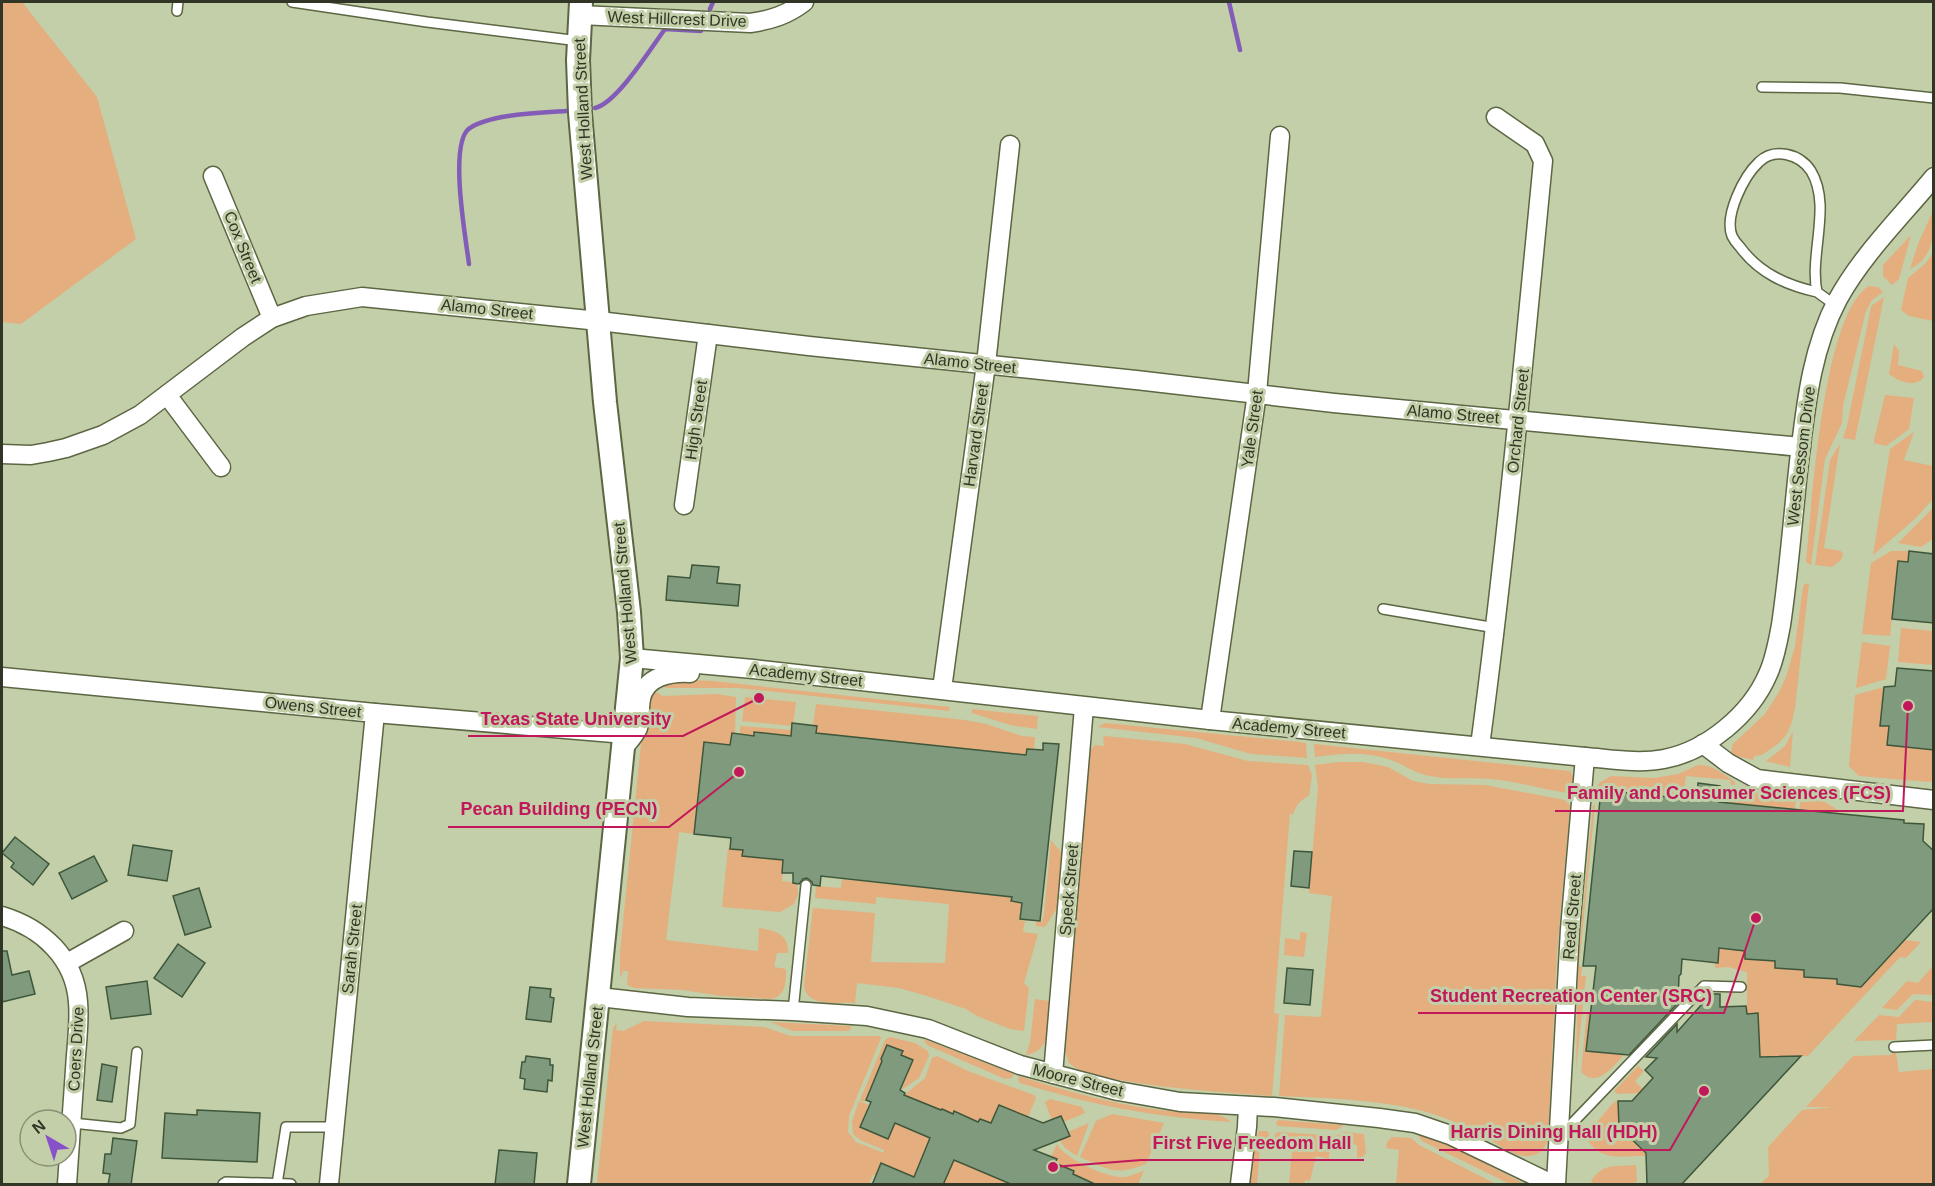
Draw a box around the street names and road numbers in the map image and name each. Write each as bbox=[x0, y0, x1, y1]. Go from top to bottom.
street label: West Hillcrest Drive bbox=[607, 8, 747, 30]
street label: West Holland Street bbox=[571, 37, 595, 180]
street label: Cox Street bbox=[221, 209, 265, 286]
street label: Alamo Street bbox=[440, 296, 534, 322]
street label: Alamo Street bbox=[923, 350, 1017, 376]
street label: Orchard Street bbox=[1504, 367, 1532, 474]
street label: High Street bbox=[682, 379, 710, 461]
street label: Harvard Street bbox=[960, 382, 992, 488]
street label: West Sessom Drive bbox=[1784, 385, 1818, 527]
street label: Yale Street bbox=[1238, 389, 1266, 469]
street label: Alamo Street bbox=[1406, 402, 1500, 427]
street label: West Holland Street bbox=[610, 521, 640, 664]
street label: Academy Street bbox=[749, 661, 864, 689]
street label: Owens Street bbox=[264, 693, 363, 721]
street label: Academy Street bbox=[1232, 715, 1347, 741]
street label: Speck Street bbox=[1057, 843, 1082, 936]
street label: Read Street bbox=[1560, 873, 1584, 960]
street label: Sarah Street bbox=[339, 903, 365, 995]
street label: West Holland Street bbox=[574, 1005, 606, 1148]
street label: Coers Drive bbox=[65, 1006, 87, 1092]
street label: Moore Street bbox=[1031, 1061, 1125, 1100]

